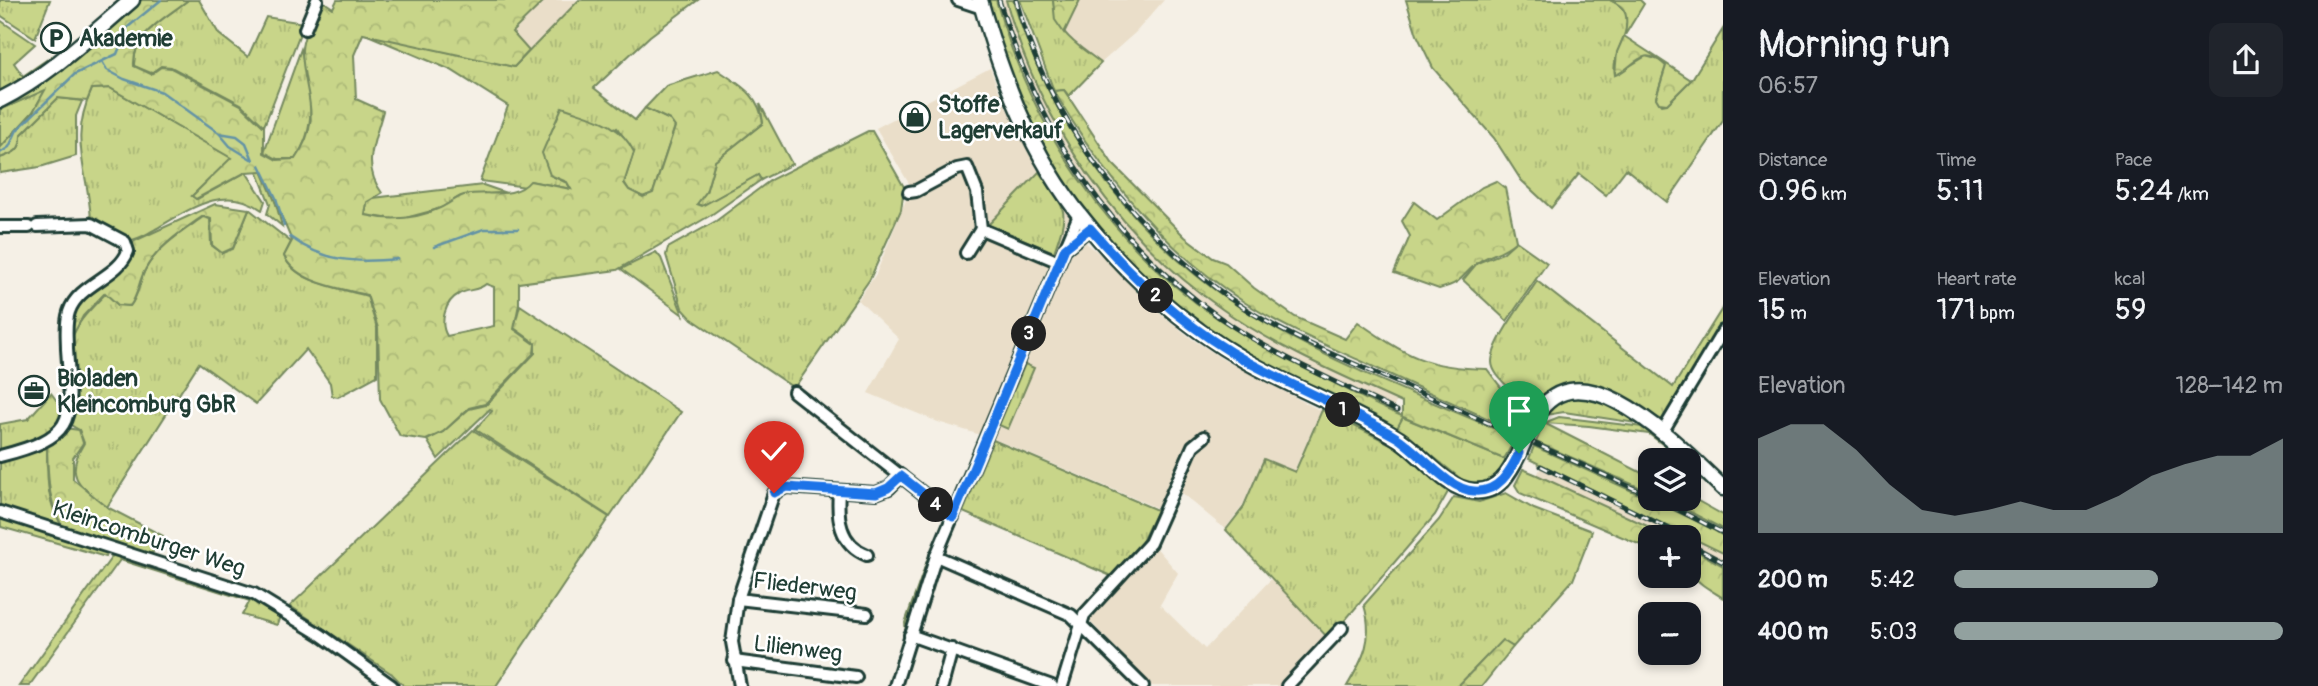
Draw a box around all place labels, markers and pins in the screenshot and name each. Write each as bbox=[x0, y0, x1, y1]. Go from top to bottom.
parking icon: Akademie bbox=[39, 21, 73, 55]
place label: Akademie bbox=[79, 24, 173, 53]
place label: Stoffe Lagerverkauf bbox=[938, 90, 1064, 145]
shop icon: Stoffe Lagerverkauf bbox=[898, 100, 932, 134]
pin: 2 bbox=[1138, 278, 1174, 314]
pin: 3 bbox=[1012, 316, 1046, 352]
place label: Bioladen Kleincomburg GbR bbox=[57, 364, 236, 419]
office icon: Bioladen Kleincomburg GbR bbox=[17, 374, 51, 408]
pin bbox=[1489, 381, 1549, 453]
pin: 1 bbox=[1326, 392, 1360, 428]
pin bbox=[744, 421, 804, 493]
pin: 4 bbox=[918, 488, 954, 522]

